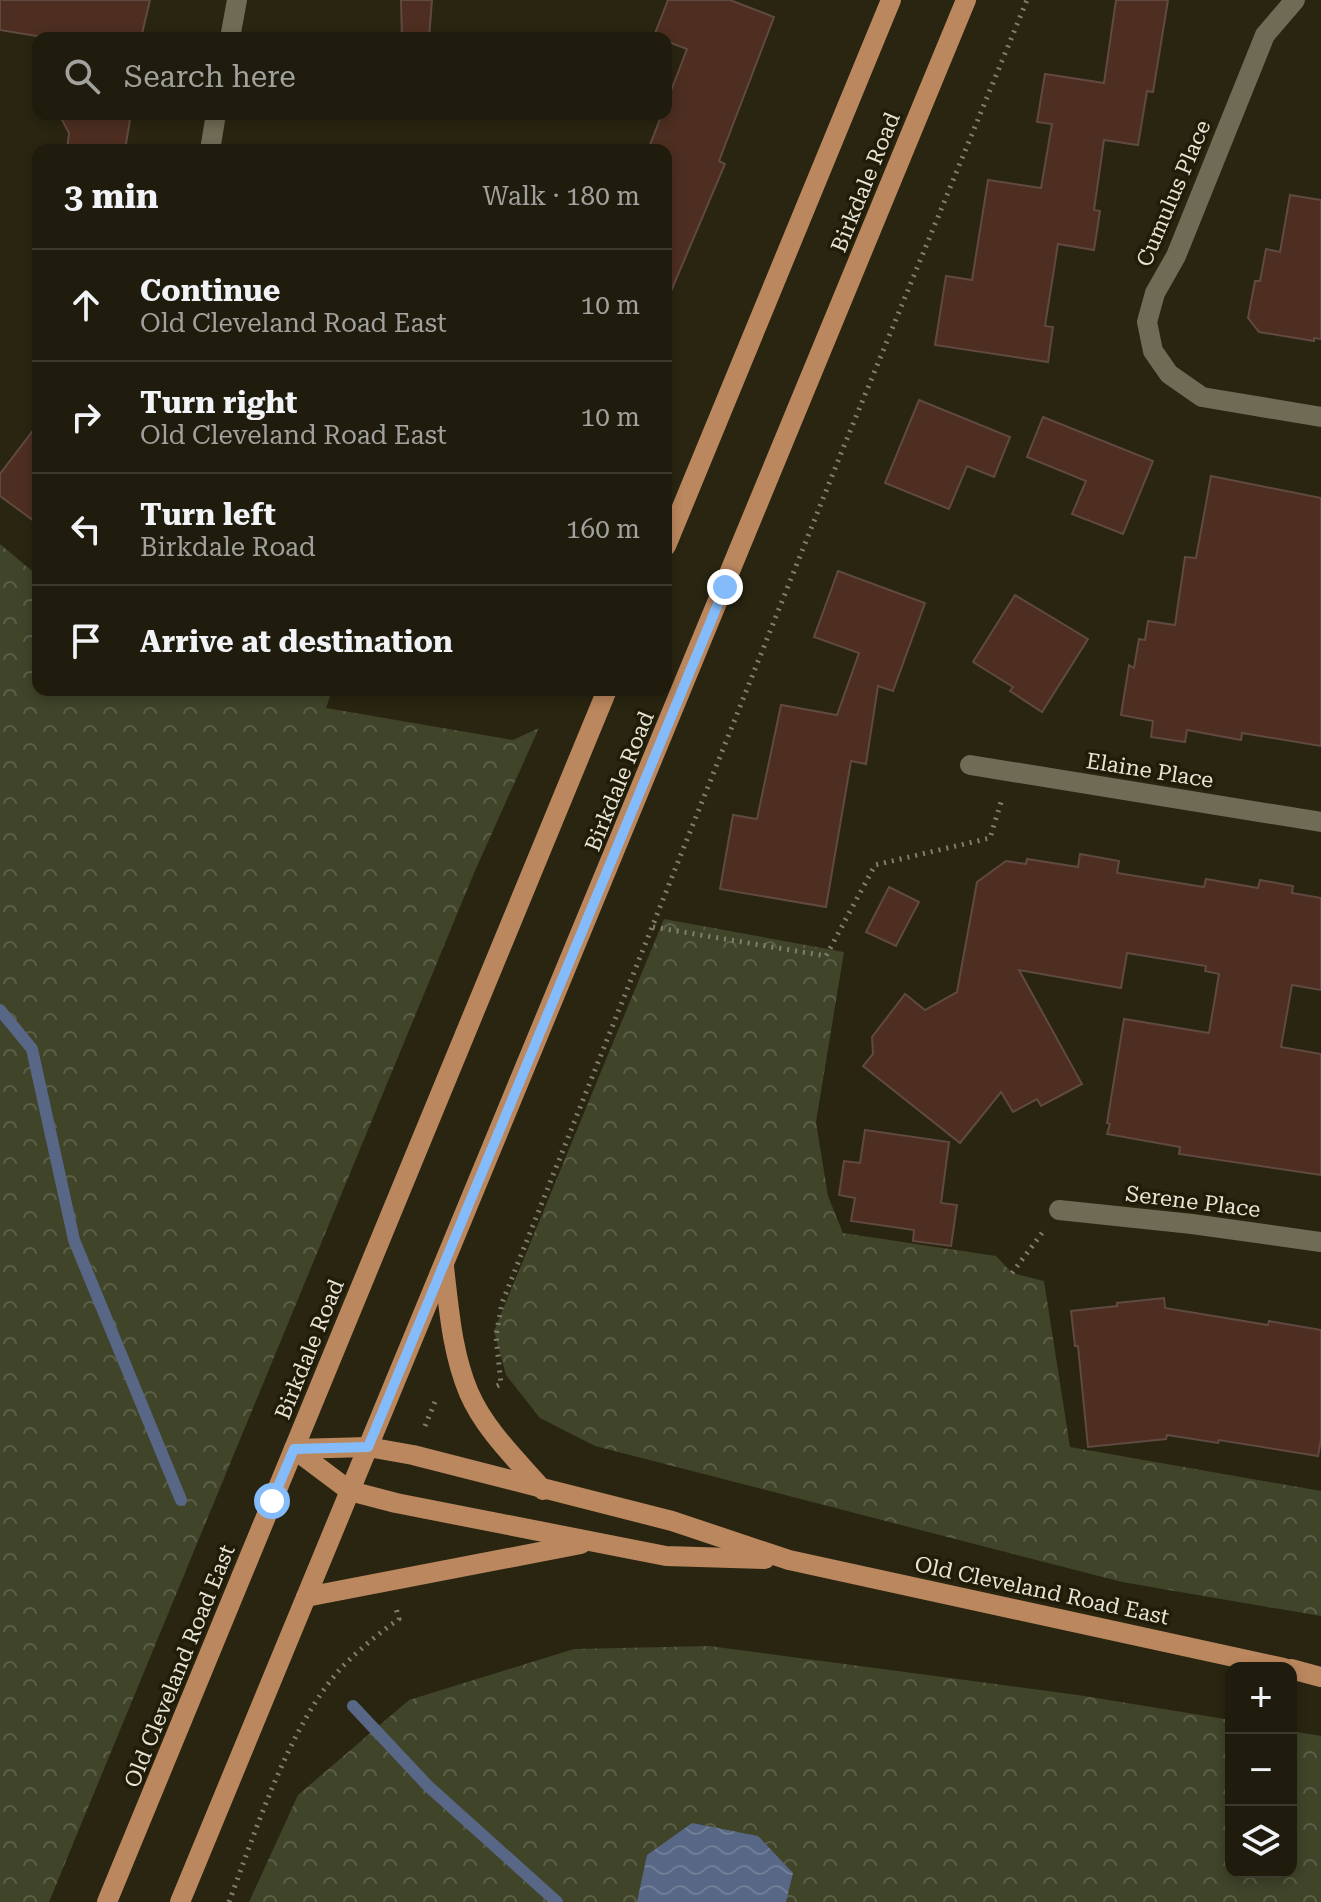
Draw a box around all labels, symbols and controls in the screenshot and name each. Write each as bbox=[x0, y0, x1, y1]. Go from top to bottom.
search box bbox=[32, 32, 672, 120]
icon: search bbox=[60, 54, 104, 98]
text: Search here bbox=[124, 59, 296, 94]
street label: Birkdale Road bbox=[826, 109, 905, 256]
street label: Cumulus Place bbox=[1131, 116, 1216, 270]
text: 3 min bbox=[64, 176, 159, 216]
text: Walk · 180 m bbox=[482, 181, 640, 211]
text: Continue bbox=[140, 273, 280, 308]
icon: ahead bbox=[64, 283, 108, 327]
text: 10 m bbox=[581, 290, 640, 320]
text: Old Cleveland Road East bbox=[140, 308, 447, 338]
text: Turn right bbox=[140, 385, 297, 420]
icon: right bbox=[64, 395, 108, 439]
text: 10 m bbox=[581, 402, 640, 432]
text: Old Cleveland Road East bbox=[140, 420, 447, 450]
text: Turn left bbox=[140, 497, 276, 532]
icon: left bbox=[64, 507, 108, 551]
text: 160 m bbox=[566, 514, 640, 544]
text: Birkdale Road bbox=[140, 532, 316, 562]
route end bbox=[707, 569, 743, 605]
icon: arrive bbox=[64, 619, 108, 663]
text: Arrive at destination bbox=[140, 624, 453, 659]
street label: Birkdale Road bbox=[580, 708, 659, 855]
street label: Elaine Place bbox=[1084, 748, 1215, 793]
street label: Serene Place bbox=[1124, 1181, 1262, 1222]
street label: Birkdale Road bbox=[270, 1276, 349, 1423]
route start bbox=[254, 1483, 290, 1519]
street label: Old Cleveland Road East bbox=[119, 1541, 240, 1791]
street label: Old Cleveland Road East bbox=[912, 1551, 1171, 1630]
map controls bbox=[1225, 1662, 1297, 1878]
button: + bbox=[1225, 1662, 1297, 1734]
button: − bbox=[1225, 1734, 1297, 1806]
button: layers bbox=[1225, 1806, 1297, 1878]

